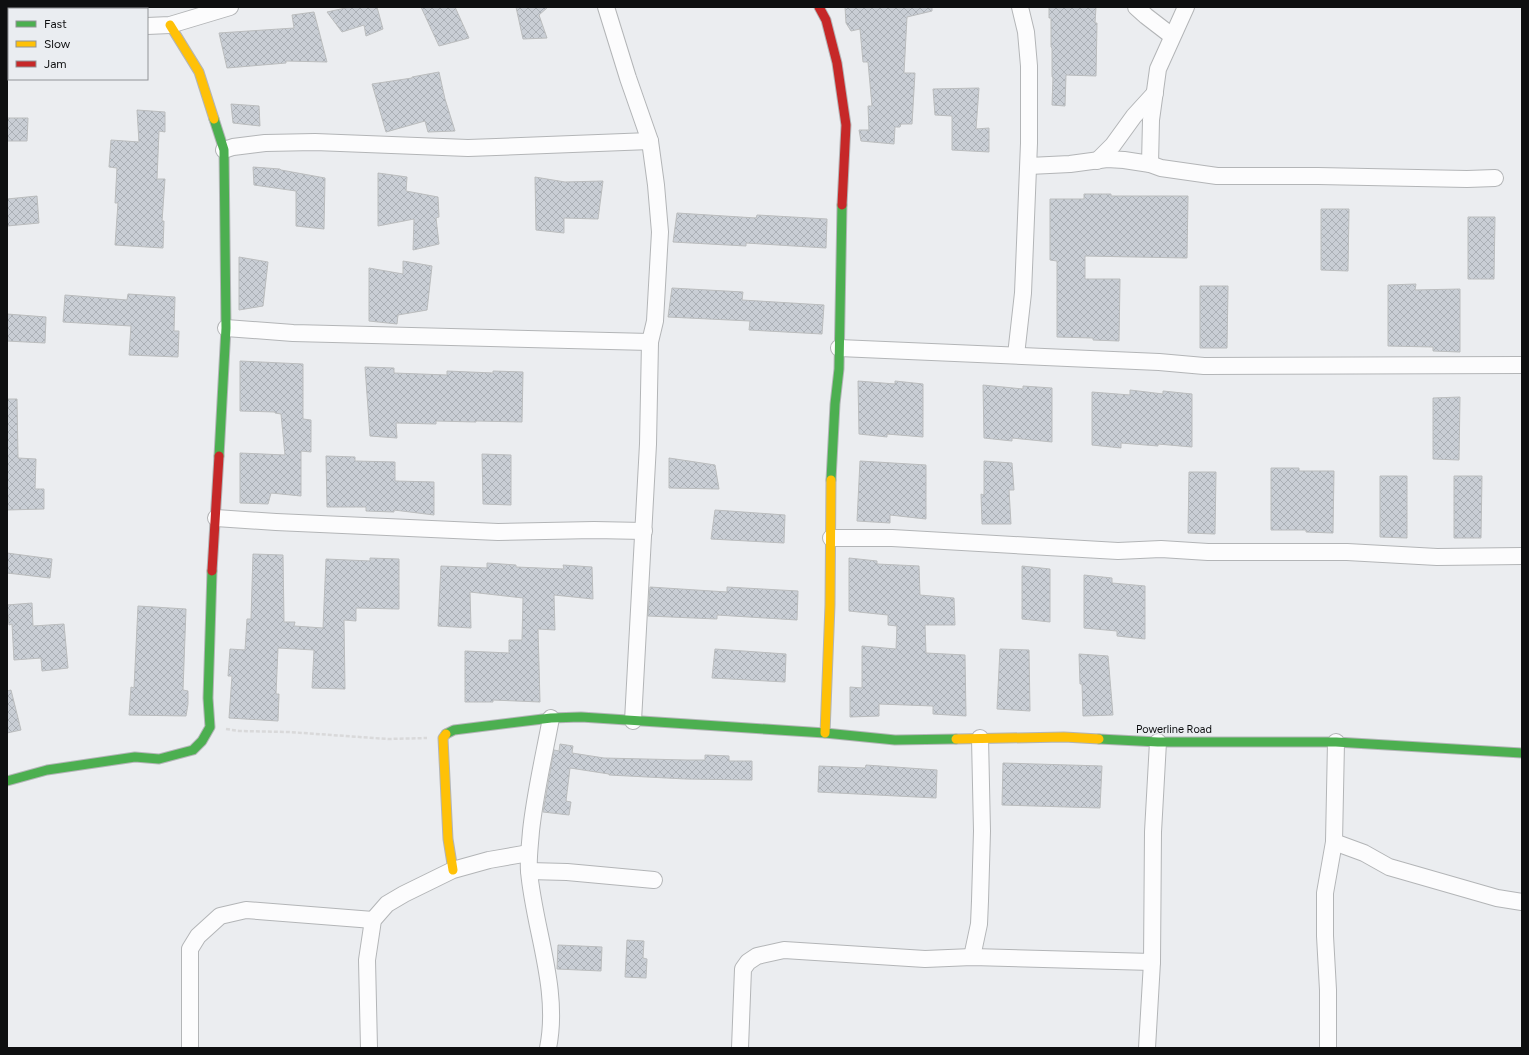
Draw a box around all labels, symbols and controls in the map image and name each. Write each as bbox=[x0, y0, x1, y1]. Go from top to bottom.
legend bbox=[8, 8, 148, 80]
text: Fast bbox=[44, 17, 67, 31]
text: Slow bbox=[44, 37, 71, 51]
text: Jam bbox=[44, 57, 67, 71]
street label: Powerline Road bbox=[1136, 723, 1212, 736]

